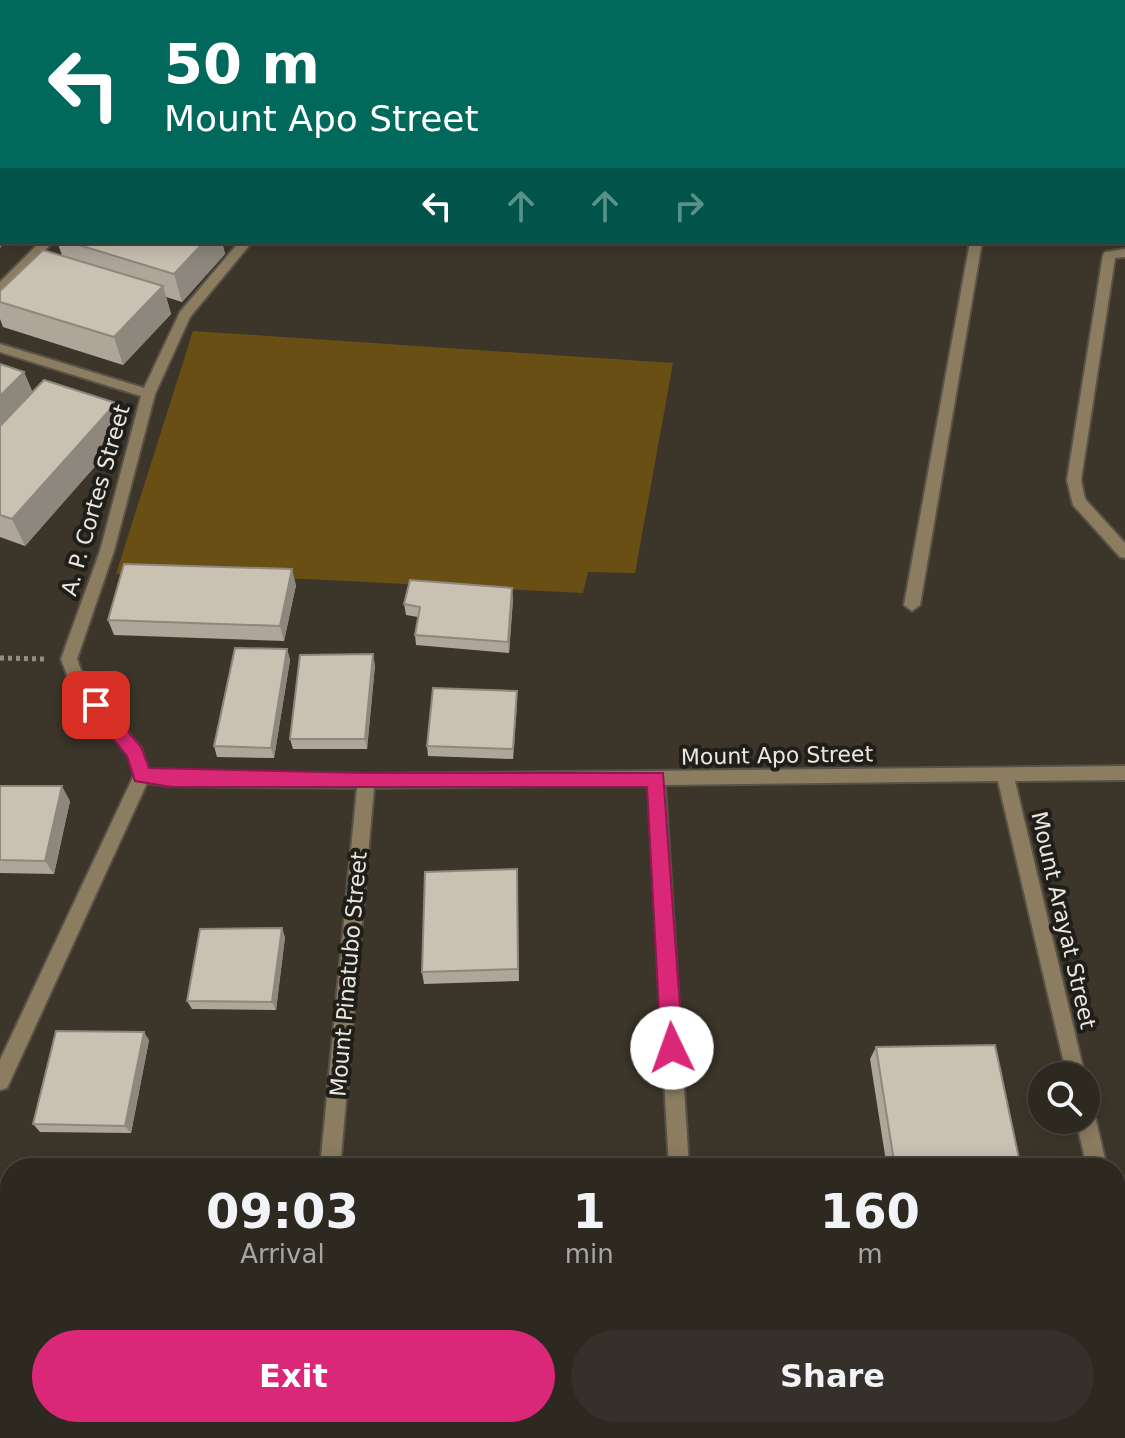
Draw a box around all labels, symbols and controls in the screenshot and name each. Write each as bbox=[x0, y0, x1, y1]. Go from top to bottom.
text: 50 m bbox=[164, 31, 320, 96]
icon: left bbox=[32, 32, 136, 136]
text: Mount Apo Street bbox=[164, 98, 479, 139]
icon: left bbox=[415, 184, 459, 228]
icon: ahead bbox=[499, 184, 543, 228]
icon: ahead bbox=[583, 184, 627, 228]
icon: right bbox=[667, 184, 711, 228]
street label: A. P. Cortes Street bbox=[56, 401, 135, 599]
pin bbox=[62, 671, 130, 739]
icon: arrive bbox=[74, 683, 118, 727]
street label: Mount Apo Street bbox=[681, 741, 874, 770]
street label: Mount Arayat Street bbox=[1026, 809, 1101, 1032]
street label: Mount Pinatubo Street bbox=[325, 850, 372, 1098]
position arrow bbox=[630, 1006, 714, 1090]
map controls bbox=[1028, 1062, 1100, 1134]
button: search bbox=[1028, 1062, 1100, 1134]
text: 09:03 bbox=[206, 1183, 359, 1239]
text: 1 bbox=[573, 1183, 606, 1239]
text: 160 bbox=[820, 1183, 920, 1239]
text: Arrival bbox=[240, 1239, 325, 1269]
text: min bbox=[565, 1239, 614, 1269]
text: m bbox=[857, 1239, 883, 1269]
button: Exit bbox=[32, 1330, 555, 1422]
button: Share bbox=[571, 1330, 1094, 1422]

